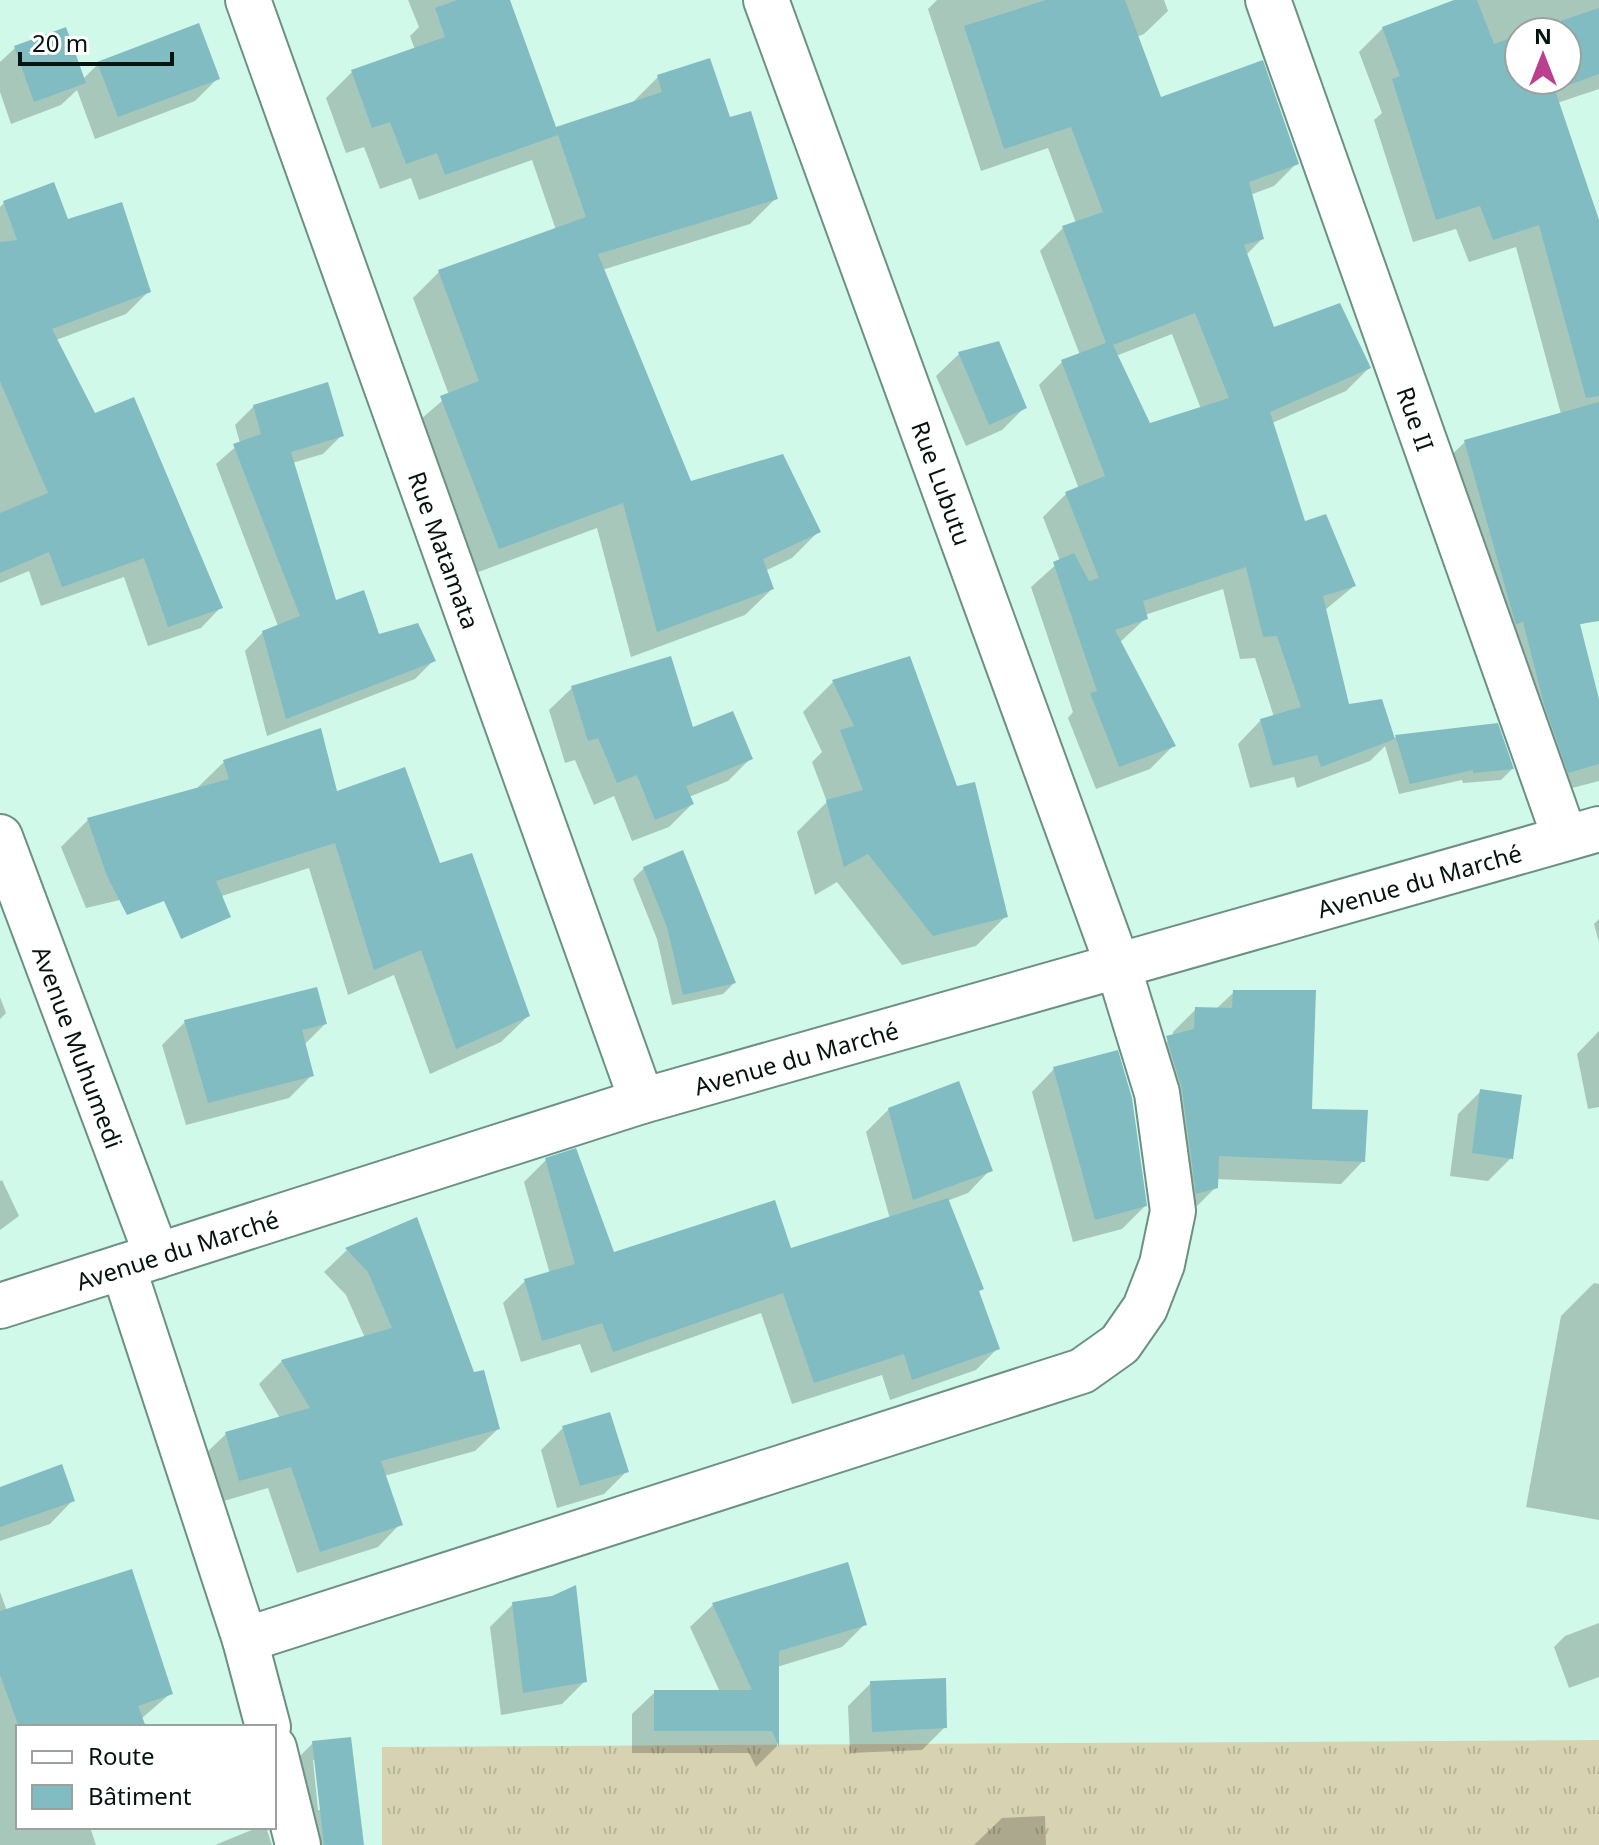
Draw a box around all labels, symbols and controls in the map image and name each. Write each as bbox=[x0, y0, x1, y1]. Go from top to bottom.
scale bar bbox=[20, 16, 172, 66]
north arrow bbox=[1503, 16, 1583, 96]
text: N bbox=[1534, 20, 1552, 50]
text: 20 m bbox=[32, 26, 88, 59]
street label: Rue II bbox=[1390, 382, 1443, 455]
street label: Rue Lubutu bbox=[904, 416, 980, 550]
street label: Rue Matamata bbox=[401, 467, 488, 633]
street label: Avenue du Marché bbox=[1313, 835, 1525, 925]
street label: Avenue Muhumedi bbox=[26, 941, 132, 1153]
street label: Avenue du Marché bbox=[690, 1013, 902, 1102]
street label: Avenue du Marché bbox=[72, 1202, 283, 1297]
legend bbox=[16, 1725, 276, 1829]
text: Route bbox=[88, 1739, 154, 1772]
text: Bâtiment bbox=[88, 1779, 192, 1812]

